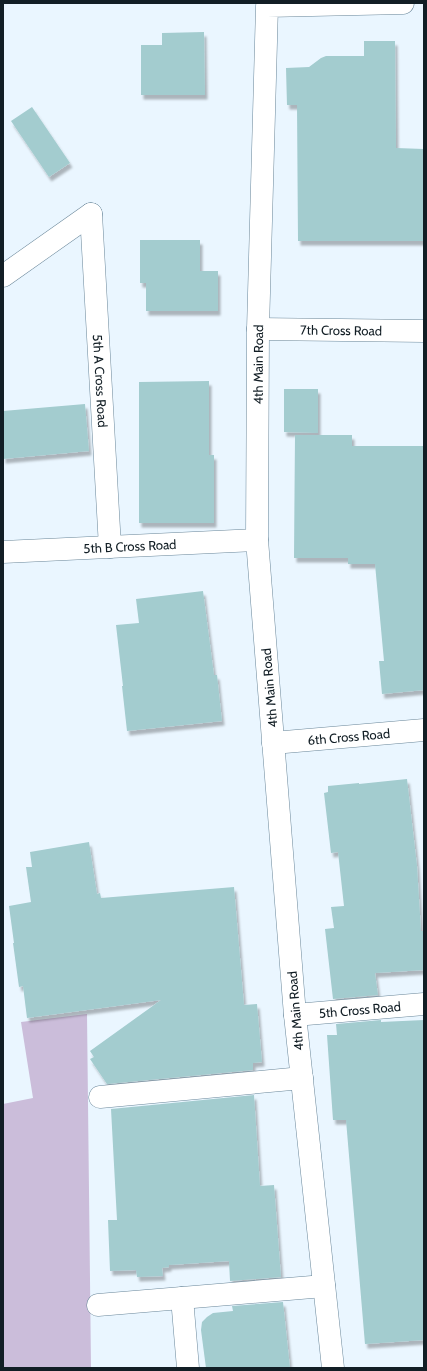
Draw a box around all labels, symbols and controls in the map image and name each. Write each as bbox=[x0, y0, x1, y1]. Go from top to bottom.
street label: 7th Cross Road bbox=[300, 322, 382, 338]
street label: 4th Main Road bbox=[250, 324, 266, 405]
street label: 5th A Cross Road bbox=[90, 334, 111, 428]
street label: 5th B Cross Road bbox=[83, 536, 177, 556]
street label: 4th Main Road bbox=[258, 648, 280, 728]
street label: 6th Cross Road bbox=[307, 725, 391, 748]
street label: 4th Main Road bbox=[284, 971, 306, 1051]
street label: 5th Cross Road bbox=[318, 998, 401, 1021]

